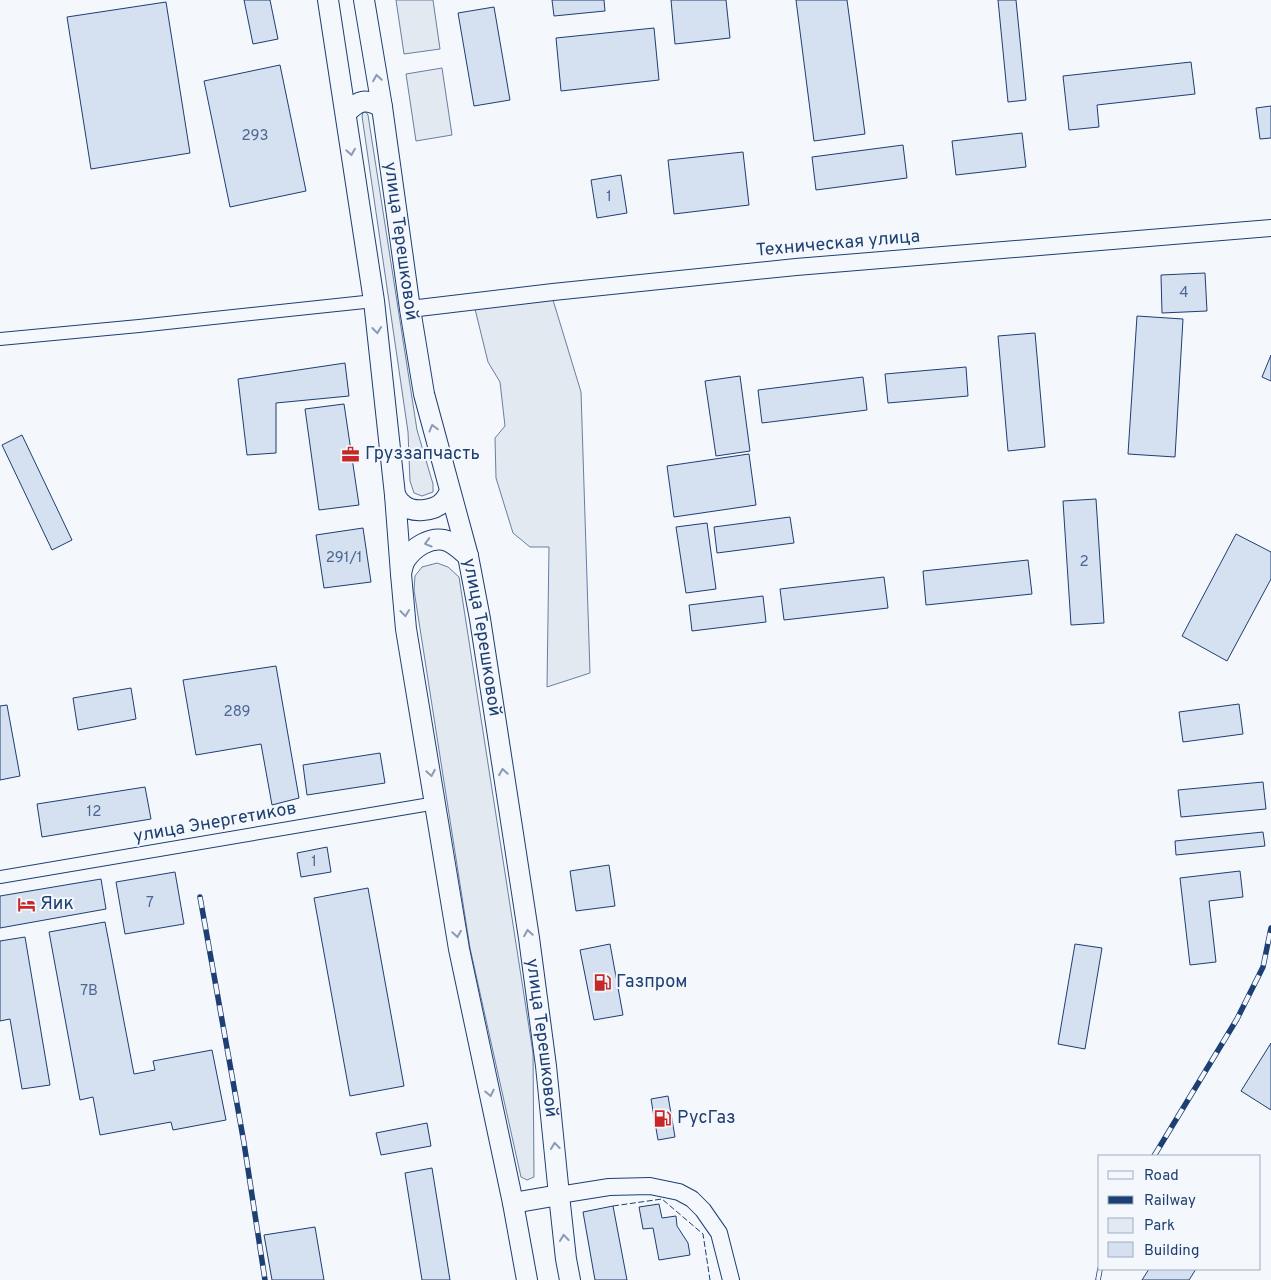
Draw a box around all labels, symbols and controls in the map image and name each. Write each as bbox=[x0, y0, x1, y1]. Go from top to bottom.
one-way arrow bbox=[372, 73, 382, 82]
house number: 293 bbox=[241, 127, 269, 146]
one-way arrow bbox=[346, 148, 356, 156]
street label: улица Терешковой bbox=[378, 160, 423, 322]
house number: 1 bbox=[606, 188, 612, 207]
street label: Техническая улица bbox=[755, 225, 921, 263]
house number: 4 bbox=[1179, 284, 1189, 303]
one-way arrow bbox=[371, 326, 382, 334]
one-way arrow bbox=[428, 423, 439, 432]
place label: Груззапчасть bbox=[365, 443, 480, 466]
office icon: Груззапчасть bbox=[341, 444, 361, 464]
one-way arrow bbox=[425, 537, 433, 547]
house number: 291/1 bbox=[326, 549, 362, 568]
house number: 2 bbox=[1079, 553, 1089, 572]
street label: улица Терешковой bbox=[457, 556, 506, 718]
one-way arrow bbox=[399, 609, 410, 617]
house number: 289 bbox=[224, 703, 251, 722]
one-way arrow bbox=[498, 768, 509, 776]
one-way arrow bbox=[425, 769, 435, 778]
street label: улица Энергетиков bbox=[132, 797, 298, 849]
house number: 12 bbox=[87, 803, 101, 822]
house number: 1 bbox=[311, 853, 317, 872]
place label: Яик bbox=[40, 893, 74, 916]
hotel icon: Яик bbox=[16, 894, 36, 914]
house number: 7 bbox=[146, 894, 154, 913]
one-way arrow bbox=[524, 929, 534, 937]
one-way arrow bbox=[451, 930, 462, 938]
street label: улица Терешковой bbox=[520, 957, 563, 1118]
place label: Газпром bbox=[616, 971, 687, 994]
fuel station icon: Газпром bbox=[592, 972, 612, 992]
house number: 7В bbox=[80, 982, 98, 1001]
one-way arrow bbox=[484, 1088, 495, 1097]
place label: РусГаз bbox=[677, 1107, 736, 1130]
fuel station icon: РусГаз bbox=[653, 1108, 673, 1128]
one-way arrow bbox=[549, 1142, 560, 1150]
legend bbox=[1098, 1155, 1261, 1270]
text: Road bbox=[1144, 1167, 1179, 1186]
text: Railway bbox=[1144, 1192, 1196, 1211]
text: Park bbox=[1144, 1217, 1175, 1236]
one-way arrow bbox=[559, 1233, 570, 1241]
text: Building bbox=[1144, 1242, 1199, 1261]

